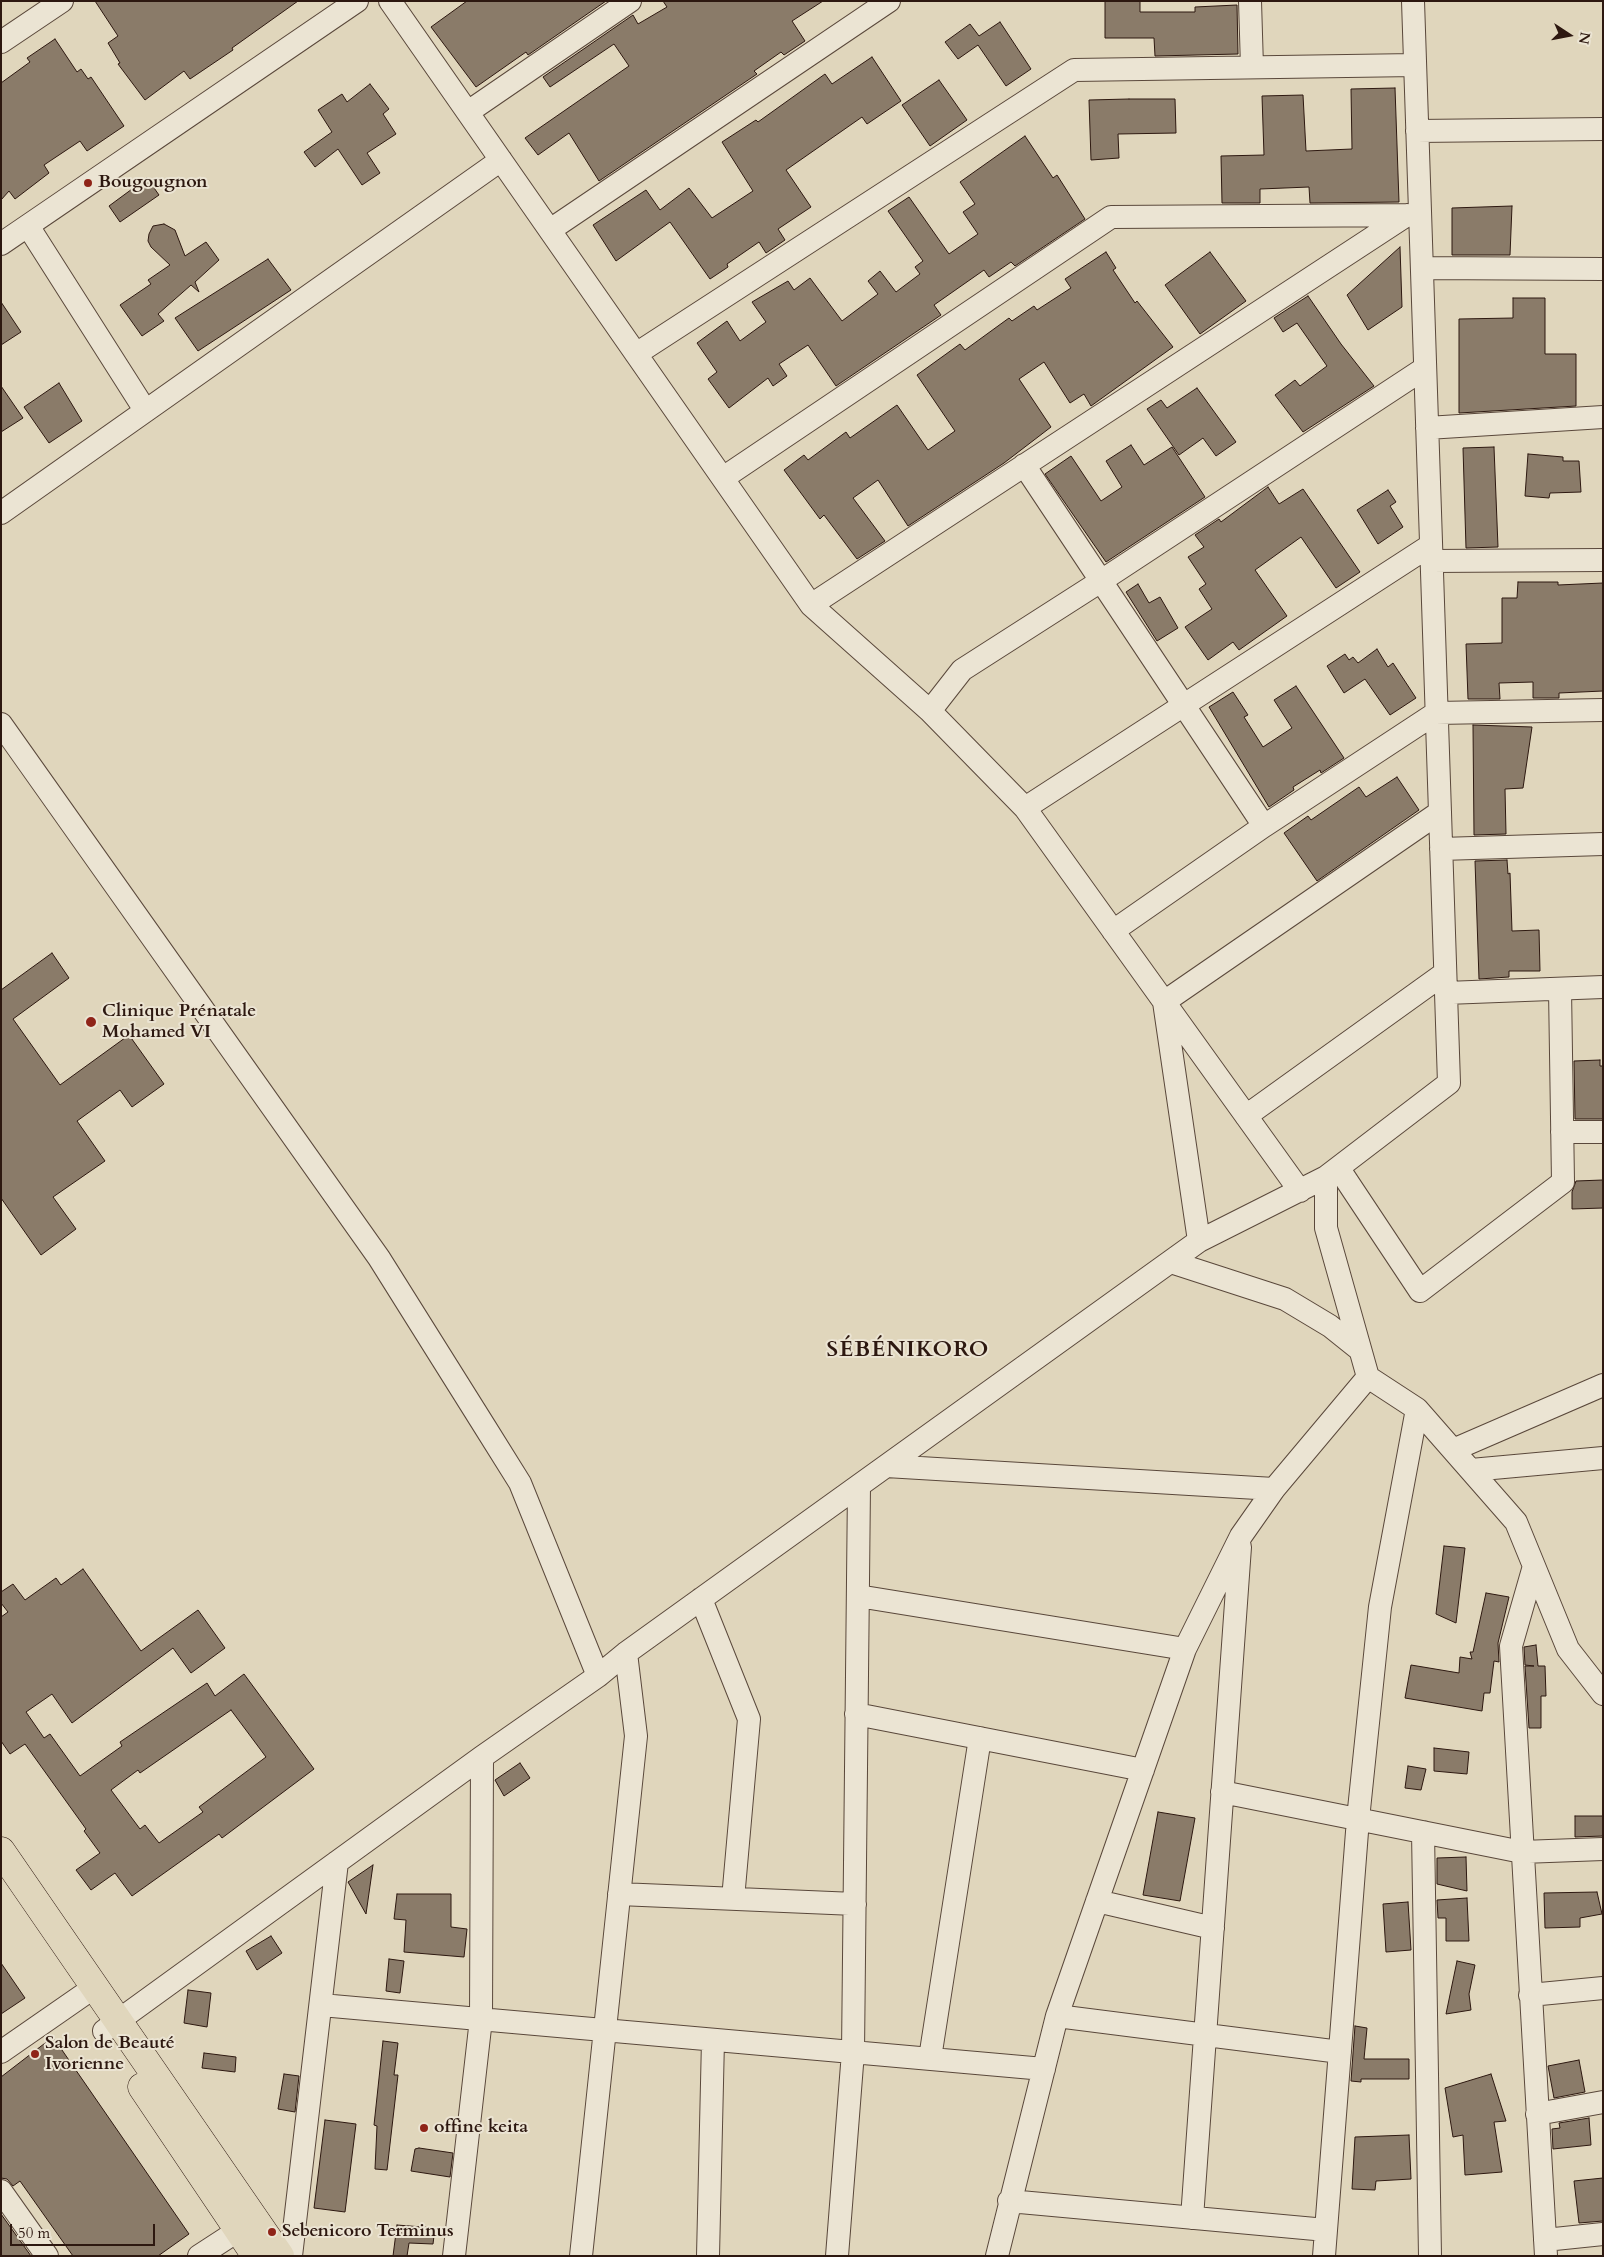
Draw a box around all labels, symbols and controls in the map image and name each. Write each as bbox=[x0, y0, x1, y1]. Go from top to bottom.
north arrow bbox=[1544, 10, 1594, 60]
text: N bbox=[1574, 30, 1595, 46]
place label: Bougougnon bbox=[98, 172, 208, 194]
marker: Bougougnon bbox=[82, 177, 94, 189]
place label: Clinique Prénatale Mohamed VI bbox=[102, 1001, 256, 1044]
marker: Clinique Prénatale Mohamed VI bbox=[84, 1015, 98, 1029]
district label: SÉBÉNIKORO bbox=[825, 1338, 991, 1364]
place label: Salon de Beauté Ivorienne bbox=[45, 2033, 175, 2076]
marker: Salon de Beauté Ivorienne bbox=[29, 2048, 41, 2060]
place label: offine keita bbox=[434, 2117, 528, 2139]
marker: offine keita bbox=[418, 2122, 430, 2134]
scale bar bbox=[12, 2214, 158, 2246]
place label: Sebenicoro Terminus bbox=[282, 2221, 454, 2243]
text: 50 m bbox=[18, 2223, 50, 2243]
marker: Sebenicoro Terminus bbox=[266, 2226, 278, 2238]

